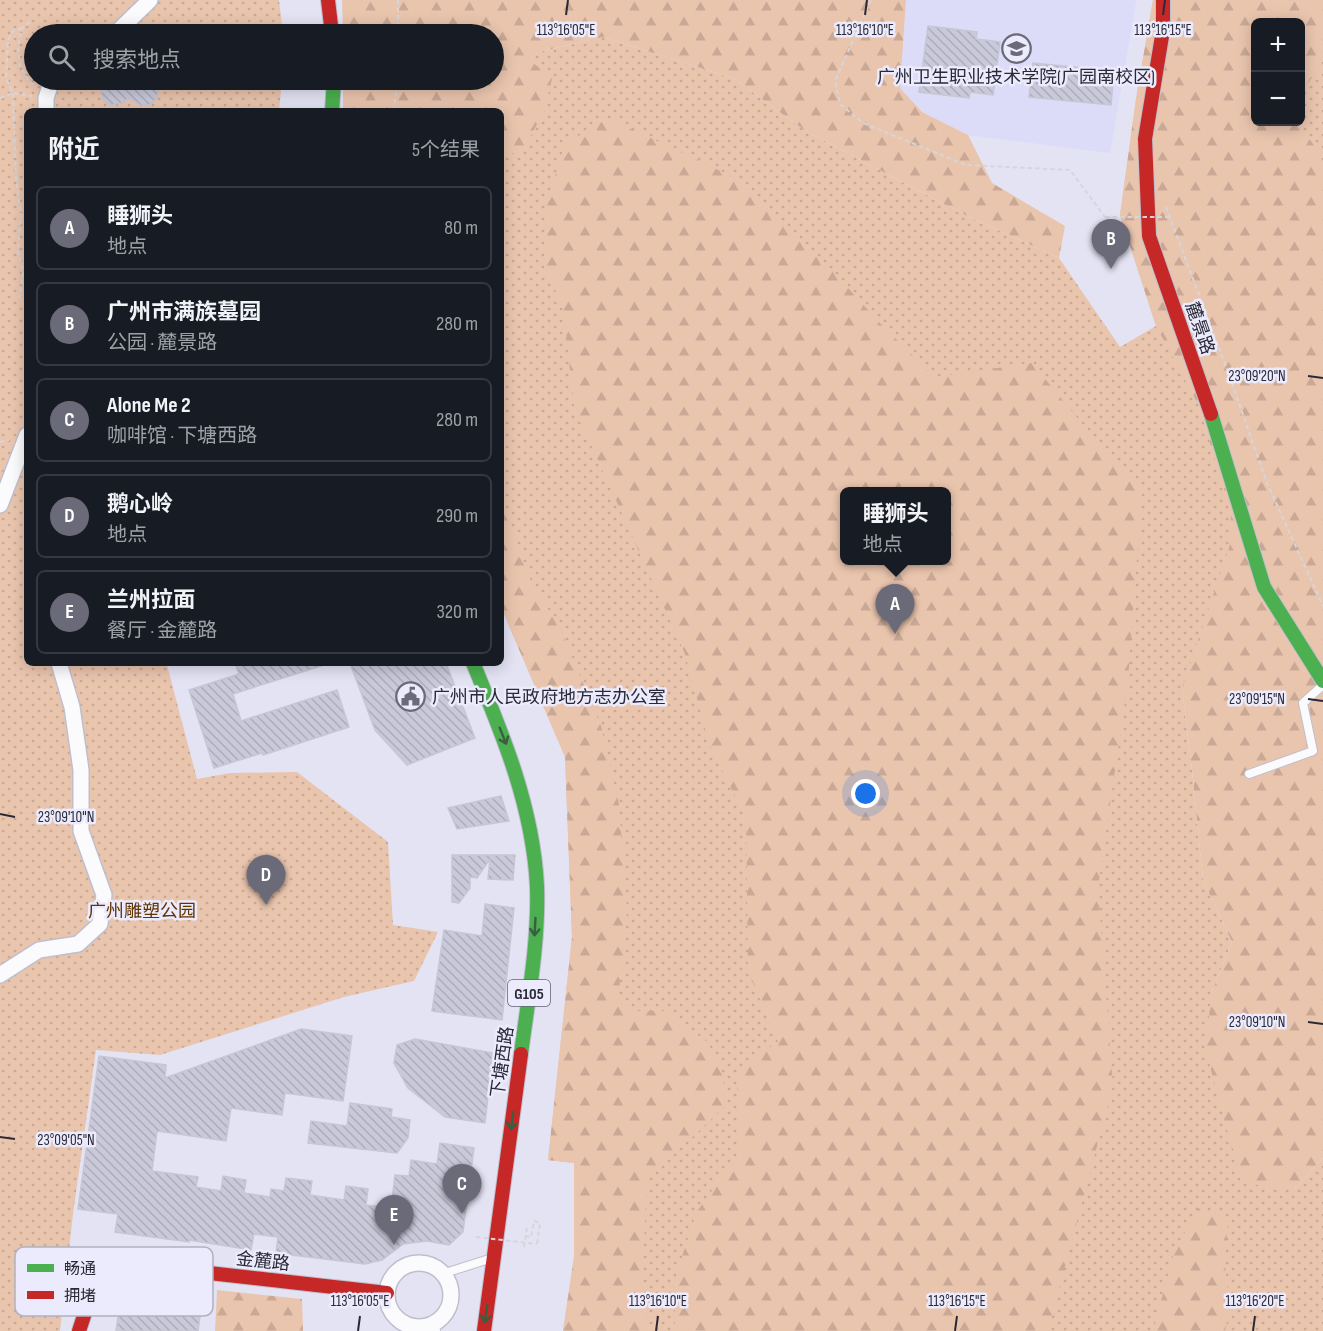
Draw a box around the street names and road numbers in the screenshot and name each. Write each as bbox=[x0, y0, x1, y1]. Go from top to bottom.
street label: 麓景路 bbox=[1181, 299, 1218, 357]
road number: G105 bbox=[508, 980, 550, 1006]
street label: 下塘西路 bbox=[487, 1025, 518, 1099]
street label: 金麓路 bbox=[235, 1248, 291, 1275]

